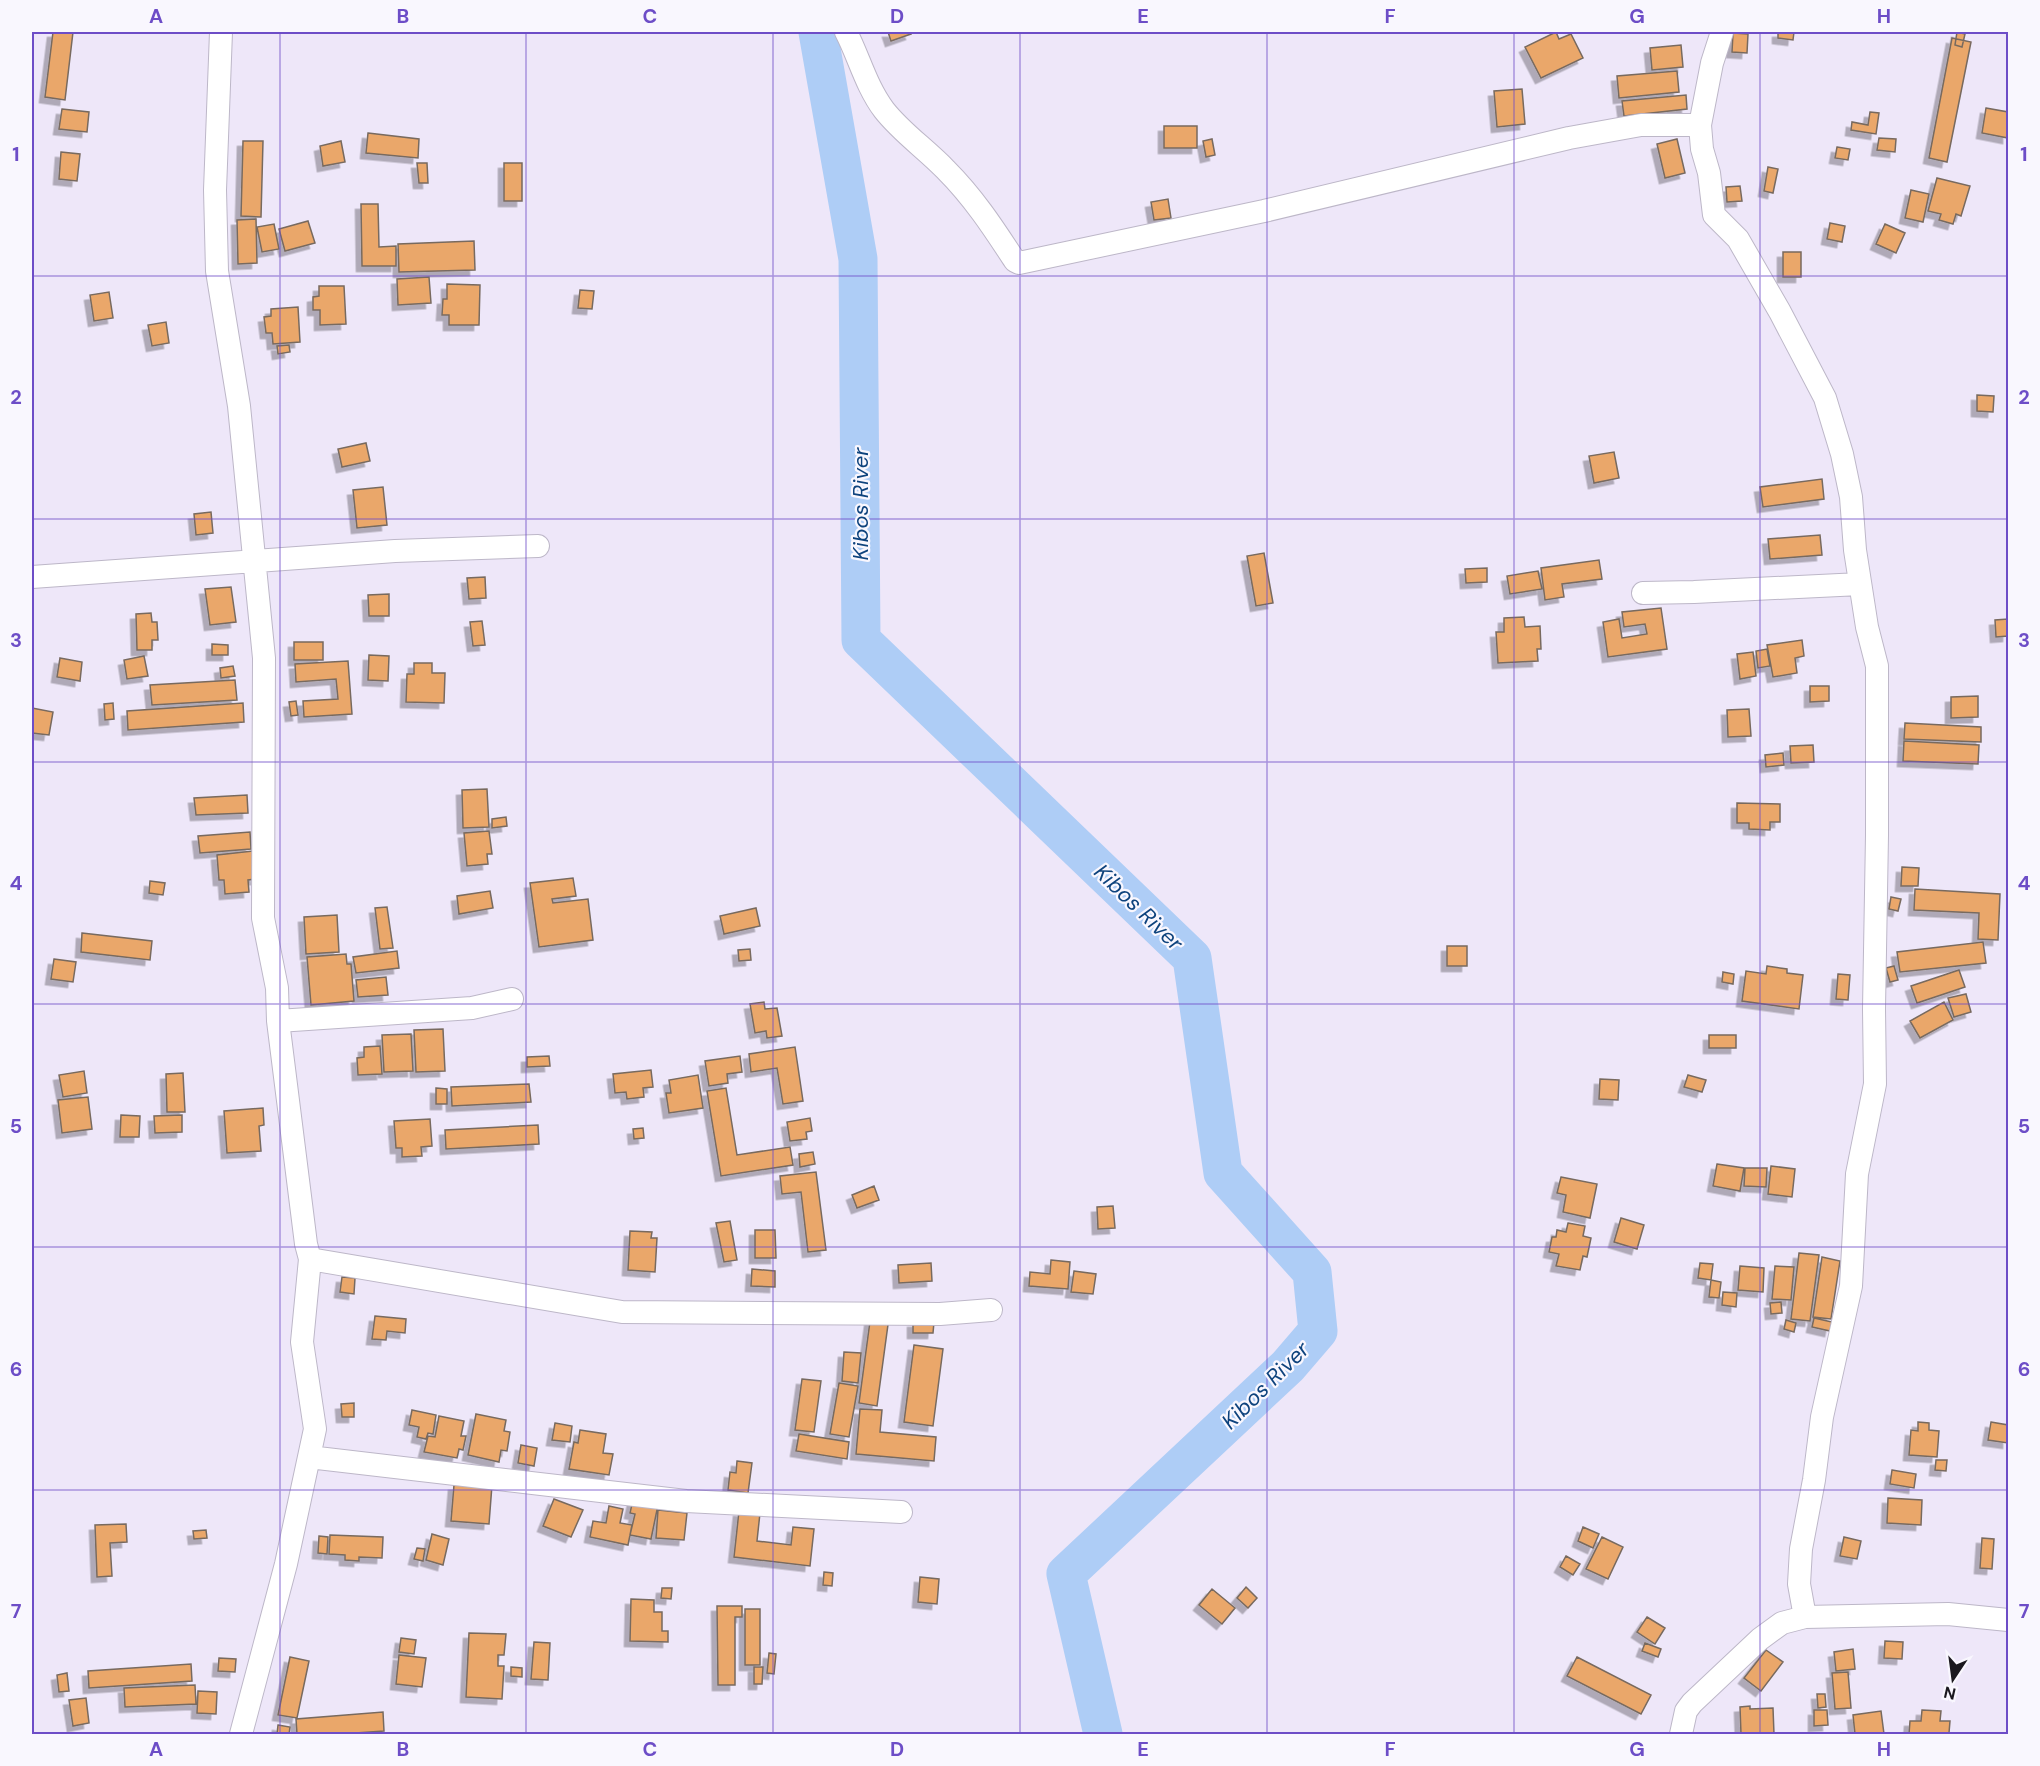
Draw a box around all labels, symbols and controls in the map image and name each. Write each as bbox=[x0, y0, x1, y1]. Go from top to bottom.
text: A bbox=[149, 3, 163, 29]
text: B bbox=[397, 3, 409, 29]
text: C bbox=[643, 3, 657, 29]
text: D bbox=[890, 3, 904, 29]
text: E bbox=[1137, 3, 1149, 29]
text: F bbox=[1384, 3, 1396, 29]
text: G bbox=[1629, 3, 1645, 29]
text: H bbox=[1877, 3, 1891, 29]
text: 1 bbox=[12, 141, 20, 167]
text: 1 bbox=[2020, 141, 2028, 167]
text: 2 bbox=[10, 384, 22, 410]
text: 2 bbox=[2018, 384, 2030, 410]
water label: Kibos River bbox=[846, 447, 875, 560]
text: 3 bbox=[10, 627, 22, 653]
text: 3 bbox=[2018, 627, 2030, 653]
water label: Kibos River bbox=[1088, 858, 1190, 958]
text: 4 bbox=[10, 870, 23, 896]
text: 4 bbox=[2018, 870, 2031, 896]
text: 5 bbox=[10, 1113, 22, 1139]
text: 5 bbox=[2018, 1113, 2030, 1139]
water label: Kibos River bbox=[1215, 1335, 1316, 1436]
text: 6 bbox=[10, 1356, 22, 1382]
text: 6 bbox=[2018, 1356, 2030, 1382]
text: 7 bbox=[11, 1598, 22, 1624]
text: 7 bbox=[2019, 1598, 2030, 1624]
north arrow bbox=[1923, 1649, 1983, 1709]
text: N bbox=[1942, 1682, 1958, 1705]
text: A bbox=[149, 1736, 163, 1762]
text: B bbox=[397, 1736, 409, 1762]
text: C bbox=[643, 1736, 657, 1762]
text: D bbox=[890, 1736, 904, 1762]
text: E bbox=[1137, 1736, 1149, 1762]
text: F bbox=[1384, 1736, 1396, 1762]
text: G bbox=[1629, 1736, 1645, 1762]
text: H bbox=[1877, 1736, 1891, 1762]

